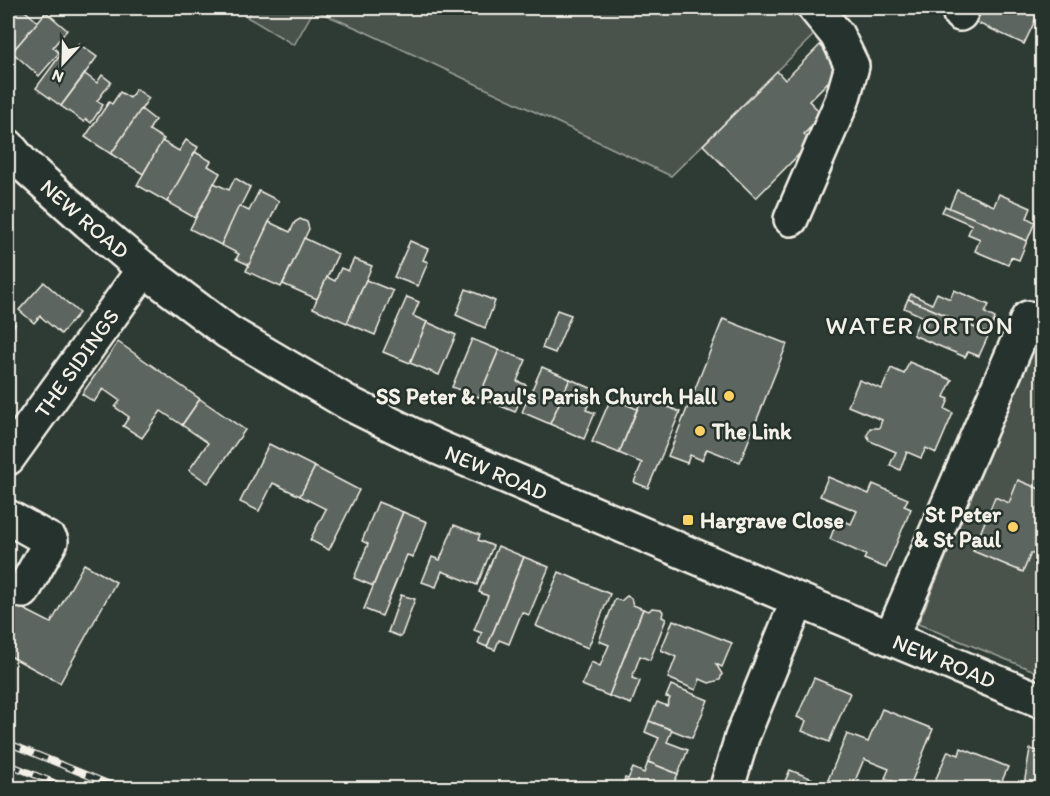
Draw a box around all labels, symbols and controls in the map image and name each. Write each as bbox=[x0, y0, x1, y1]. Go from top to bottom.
north arrow bbox=[33, 33, 93, 93]
text: N bbox=[49, 66, 66, 87]
street label: NEW ROAD bbox=[35, 173, 135, 264]
street label: THE SIDINGS bbox=[28, 303, 125, 423]
district label: WATER ORTON bbox=[825, 309, 1015, 341]
place label: SS Peter & Paul's Parish Church Hall bbox=[376, 383, 718, 410]
marker: SS Peter & Paul's Parish Church Hall bbox=[722, 389, 736, 403]
place label: The Link bbox=[711, 418, 792, 445]
marker: The Link bbox=[693, 424, 707, 438]
street label: NEW ROAD bbox=[441, 439, 552, 506]
place label: St Peter & St Paul bbox=[914, 501, 1002, 553]
place label: Hargrave Close bbox=[700, 507, 844, 534]
marker: Hargrave Close bbox=[681, 513, 695, 527]
marker: St Peter & St Paul bbox=[1006, 520, 1020, 534]
street label: NEW ROAD bbox=[889, 627, 1000, 694]

